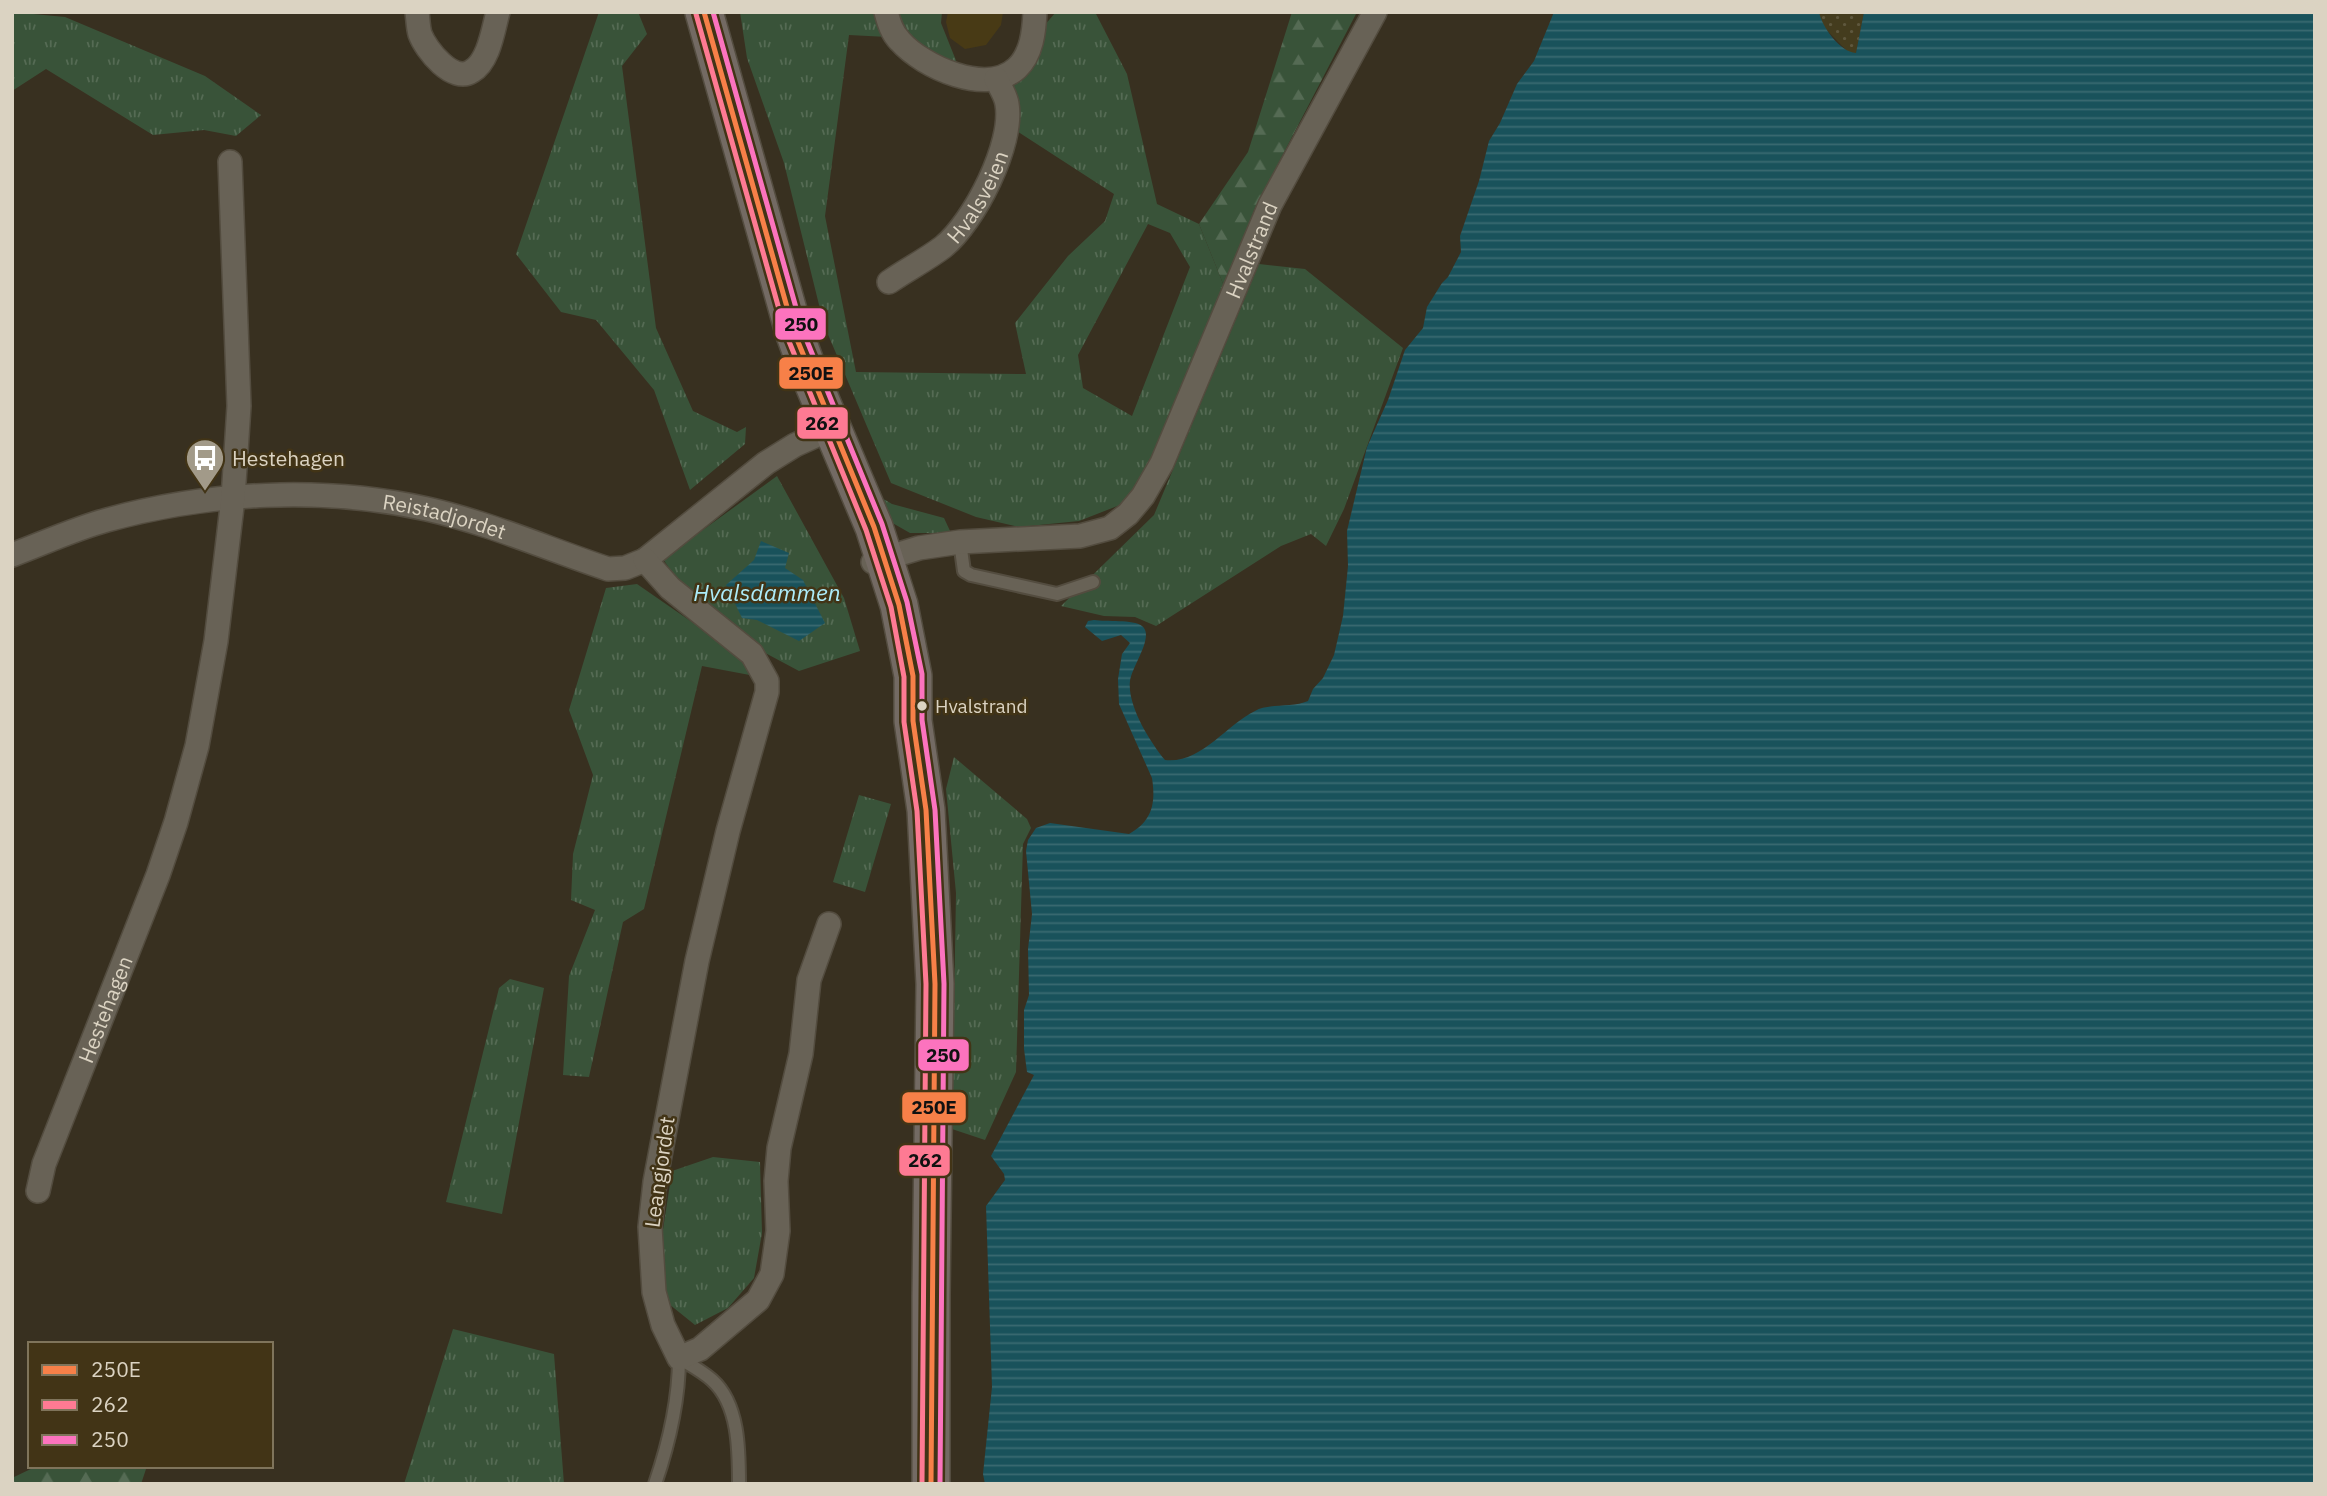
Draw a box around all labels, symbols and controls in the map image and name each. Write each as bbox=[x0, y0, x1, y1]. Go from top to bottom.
street label: Hvalsveien bbox=[940, 147, 1014, 249]
street label: Hvalstrand bbox=[1219, 197, 1284, 303]
line badge: 250 bbox=[774, 307, 827, 341]
text: 250 bbox=[784, 312, 818, 336]
line badge: 250E bbox=[778, 356, 844, 390]
text: 250E bbox=[788, 361, 834, 385]
line badge: 262 bbox=[796, 406, 849, 440]
text: 262 bbox=[805, 411, 839, 435]
bus stop icon: Hestehagen bbox=[184, 437, 226, 492]
place label: Hestehagen bbox=[232, 444, 345, 472]
street label: Reistadjordet bbox=[381, 487, 510, 545]
water label: Hvalsdammen bbox=[693, 577, 841, 607]
place label: Hvalstrand bbox=[935, 694, 1028, 718]
marker: Hvalstrand bbox=[915, 699, 929, 713]
street label: Hestehagen bbox=[71, 952, 139, 1067]
line badge: 250 bbox=[917, 1038, 970, 1072]
text: 250 bbox=[926, 1043, 960, 1067]
line badge: 250E bbox=[901, 1091, 967, 1124]
text: 250E bbox=[911, 1095, 957, 1119]
street label: Leangjordet bbox=[637, 1115, 681, 1229]
line badge: 262 bbox=[898, 1144, 951, 1177]
text: 262 bbox=[908, 1148, 942, 1172]
legend bbox=[28, 1342, 273, 1468]
text: 250E bbox=[91, 1355, 141, 1383]
text: 262 bbox=[91, 1390, 129, 1418]
text: 250 bbox=[91, 1425, 129, 1453]

